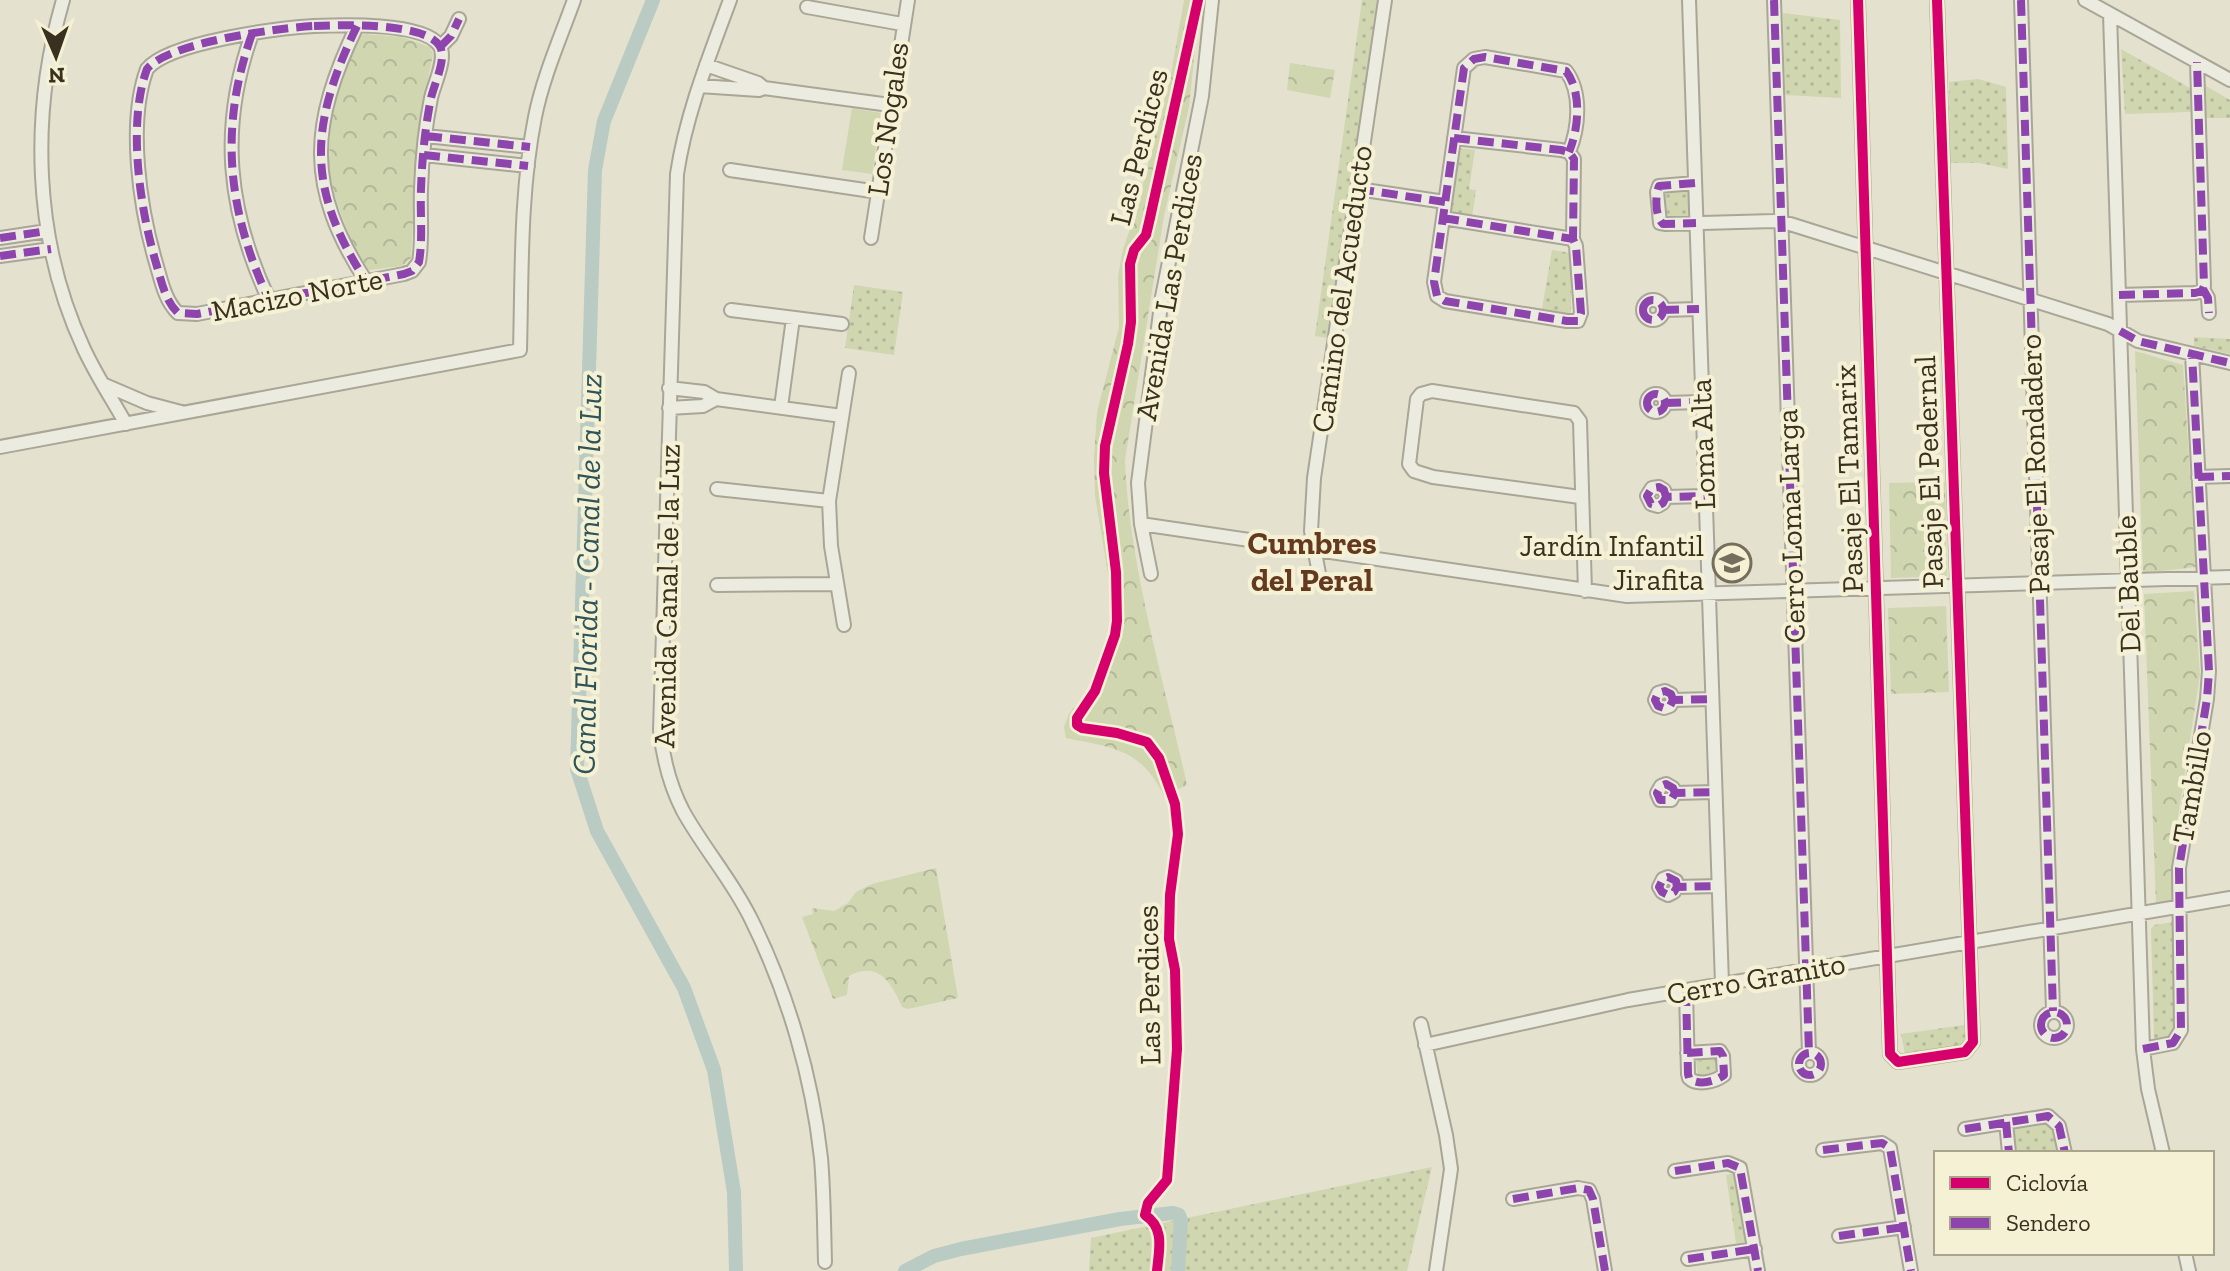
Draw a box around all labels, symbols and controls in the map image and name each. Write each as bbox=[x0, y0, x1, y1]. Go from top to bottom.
north arrow bbox=[16, 16, 96, 96]
street label: Los Nogales bbox=[859, 40, 917, 198]
text: N bbox=[48, 62, 66, 89]
street label: Las Perdices bbox=[1102, 65, 1176, 229]
street label: Camino del Acueducto bbox=[1304, 143, 1380, 435]
street label: Avenida Las Perdices bbox=[1128, 151, 1210, 423]
street label: Macizo Norte bbox=[208, 261, 386, 329]
street label: Pasaje El Rondadero bbox=[2012, 333, 2058, 595]
street label: Pasaje El Pedernal bbox=[1907, 355, 1951, 589]
street label: Pasaje El Tamarix bbox=[1827, 364, 1871, 594]
water label: Canal Florida - Canal de la Luz bbox=[565, 373, 609, 775]
street label: Loma Alta bbox=[1683, 378, 1723, 510]
street label: Cerro Loma Larga bbox=[1769, 408, 1813, 644]
street label: Avenida Canal de la Luz bbox=[646, 444, 688, 748]
street label: Del Bauble bbox=[2108, 515, 2148, 653]
district label: Cumbres del Peral bbox=[1247, 524, 1377, 599]
place label: Jardín Infantil Jirafita bbox=[1520, 528, 1704, 598]
school or university icon: Jardín Infantil Jirafita bbox=[1711, 542, 1753, 584]
street label: Tambillo bbox=[2164, 728, 2220, 846]
street label: Las Perdices bbox=[1130, 905, 1168, 1065]
street label: Cerro Granito bbox=[1664, 946, 1848, 1012]
legend bbox=[1934, 1151, 2214, 1255]
text: Ciclovía bbox=[2006, 1168, 2089, 1197]
text: Sendero bbox=[2006, 1208, 2091, 1237]

